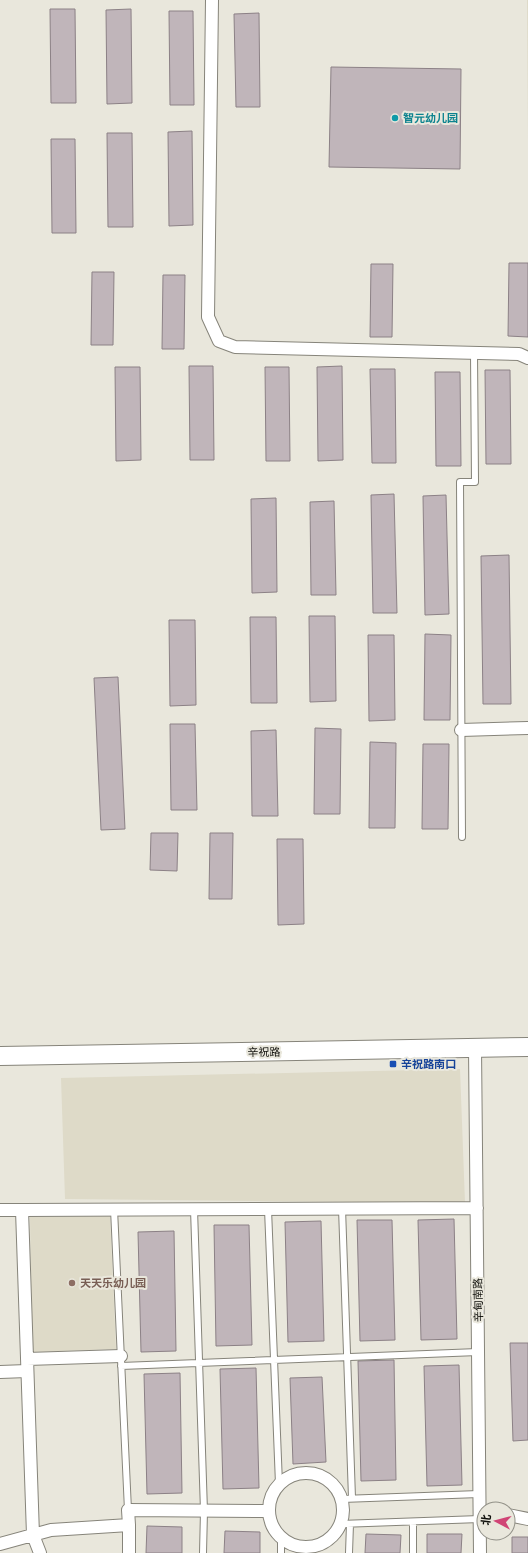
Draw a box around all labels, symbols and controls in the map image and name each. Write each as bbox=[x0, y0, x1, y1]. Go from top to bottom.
place label: 智元幼儿园 bbox=[403, 111, 458, 125]
marker: 智元幼儿园 bbox=[390, 113, 400, 123]
street label: 辛祝路 bbox=[247, 1045, 281, 1059]
place label: 辛祝路南口 bbox=[401, 1057, 456, 1071]
marker: 辛祝路南口 bbox=[388, 1059, 398, 1069]
place label: 天天乐幼儿园 bbox=[80, 1276, 146, 1290]
marker: 天天乐幼儿园 bbox=[67, 1278, 77, 1288]
street label: 辛甸南路 bbox=[471, 1278, 485, 1322]
north arrow bbox=[476, 1501, 516, 1541]
text: 北 bbox=[478, 1513, 494, 1526]

